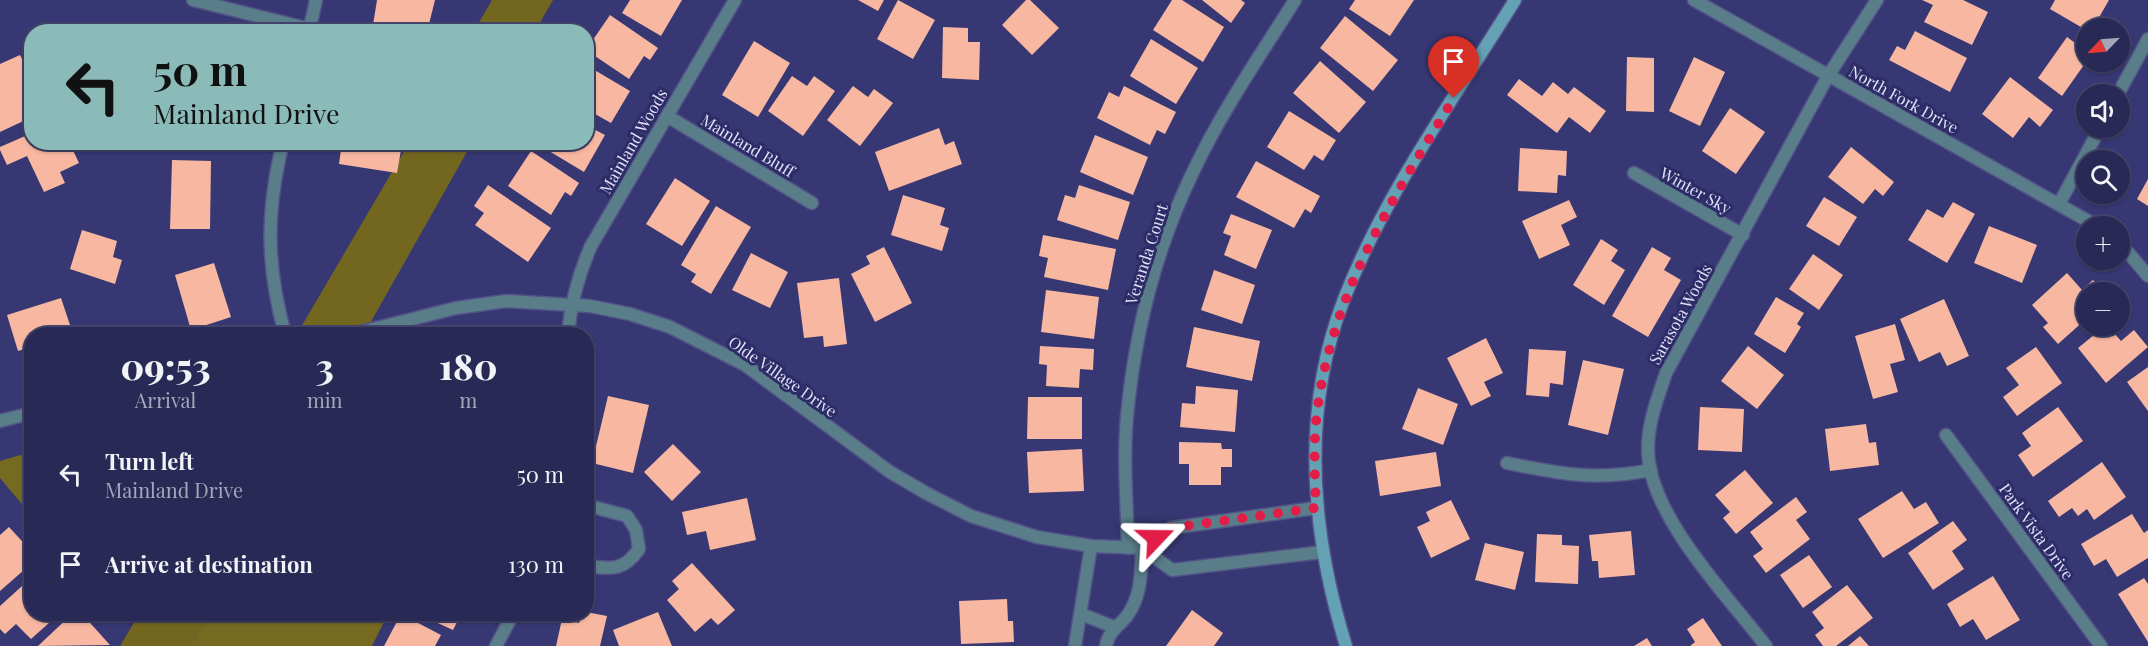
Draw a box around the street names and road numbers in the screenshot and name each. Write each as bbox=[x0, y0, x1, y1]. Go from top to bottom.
street label: North Fork Drive bbox=[1846, 60, 1962, 138]
street label: Mainland Woods bbox=[594, 85, 672, 197]
street label: Mainland Bluff bbox=[697, 109, 800, 182]
street label: Winter Sky bbox=[1656, 161, 1735, 218]
street label: Veranda Court bbox=[1120, 201, 1172, 308]
street label: Sarasota Woods bbox=[1644, 260, 1716, 368]
street label: Olde Village Drive bbox=[725, 331, 841, 421]
street label: Park Vista Drive bbox=[1995, 479, 2079, 583]

